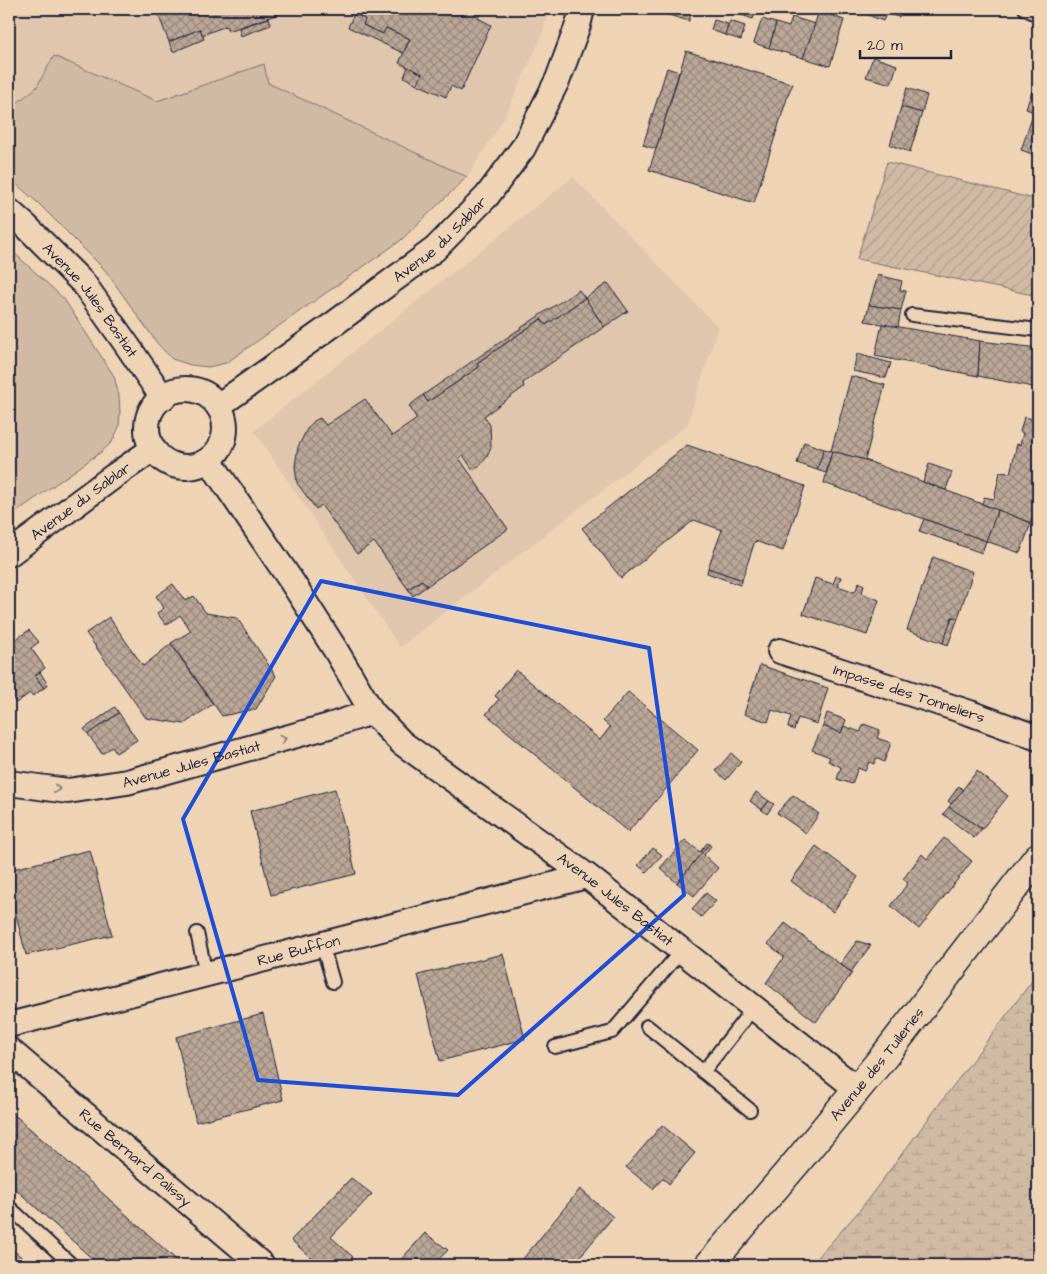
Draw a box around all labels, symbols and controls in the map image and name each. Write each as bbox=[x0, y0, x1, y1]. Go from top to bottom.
scale bar bbox=[860, 28, 951, 60]
text: 20 m bbox=[867, 35, 903, 56]
street label: Avenue du Sablar bbox=[389, 192, 492, 288]
street label: Avenue Jules Bastiat bbox=[37, 238, 142, 362]
street label: Avenue du Sablar bbox=[26, 457, 135, 546]
street label: Impasse des Tonneliers bbox=[831, 659, 988, 729]
one-way arrow bbox=[279, 734, 288, 745]
street label: Avenue Jules Bastiat bbox=[120, 736, 263, 794]
one-way arrow bbox=[53, 783, 61, 794]
street label: Avenue Jules Bastiat bbox=[553, 848, 678, 951]
street label: Rue Buffon bbox=[255, 930, 343, 972]
street label: Avenue des Tuileries bbox=[825, 1003, 930, 1125]
street label: Rue Bernard Palissy bbox=[74, 1104, 196, 1213]

